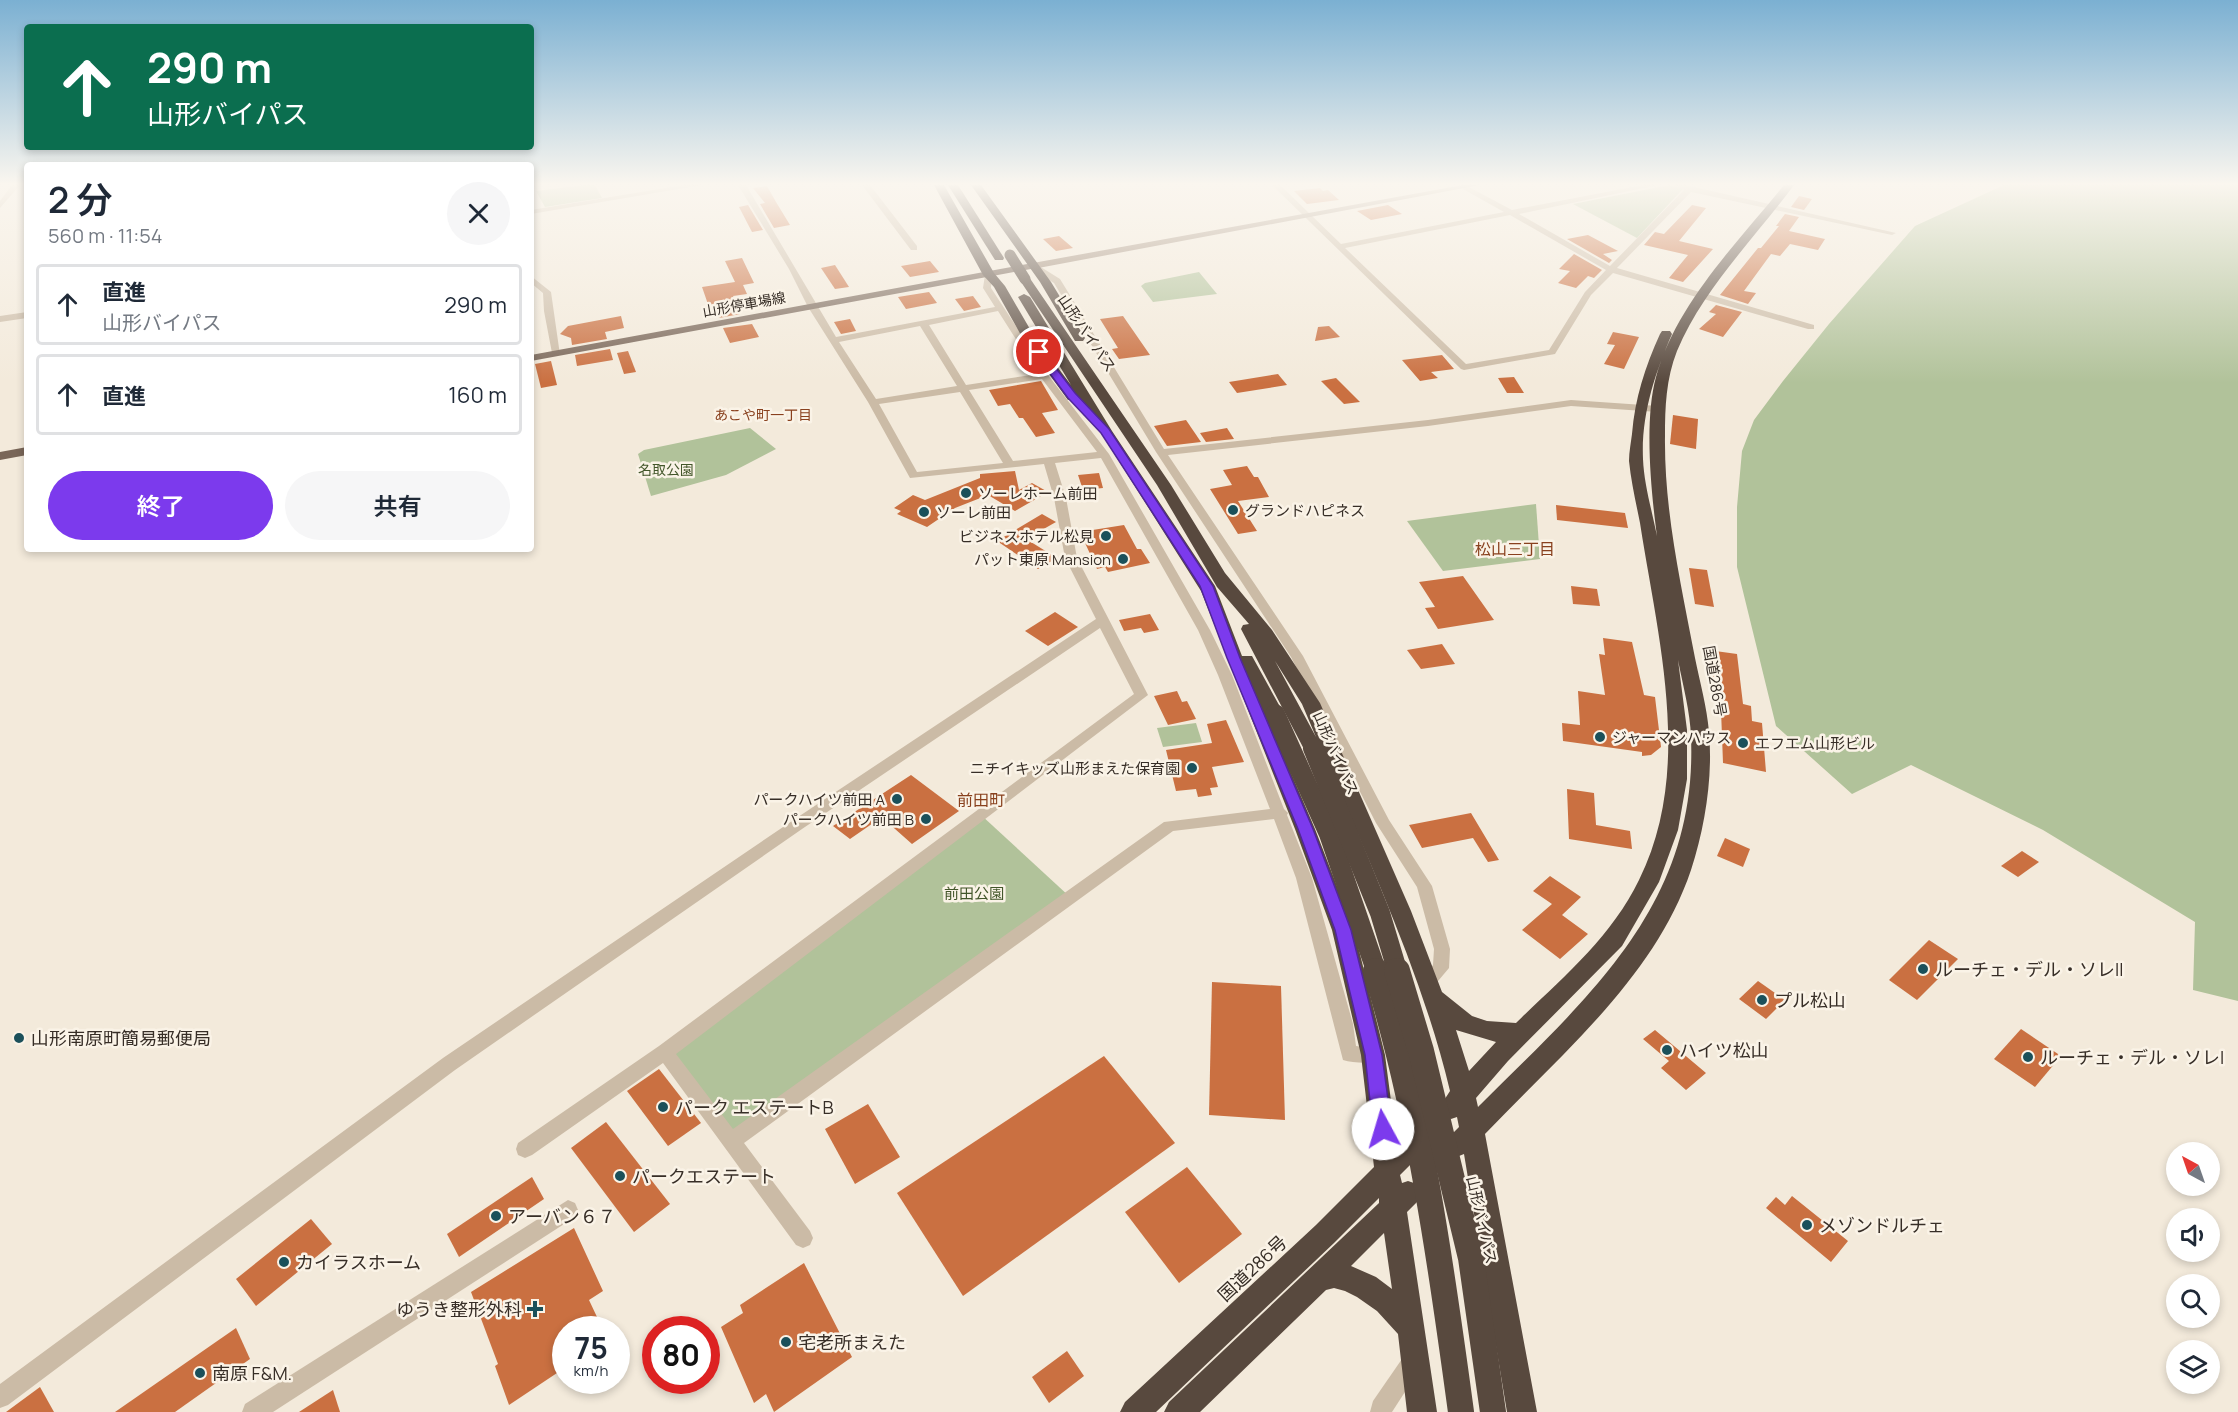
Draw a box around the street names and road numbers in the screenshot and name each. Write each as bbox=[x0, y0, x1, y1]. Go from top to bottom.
street label: 山形停車場線 bbox=[701, 287, 787, 321]
street label: 山形バイパス bbox=[1053, 290, 1121, 376]
street label: 国道286号 bbox=[1698, 644, 1732, 718]
street label: 山形バイパス bbox=[1308, 708, 1364, 798]
street label: 山形バイパス bbox=[1462, 1174, 1502, 1266]
street label: 国道286号 bbox=[1212, 1230, 1292, 1306]

